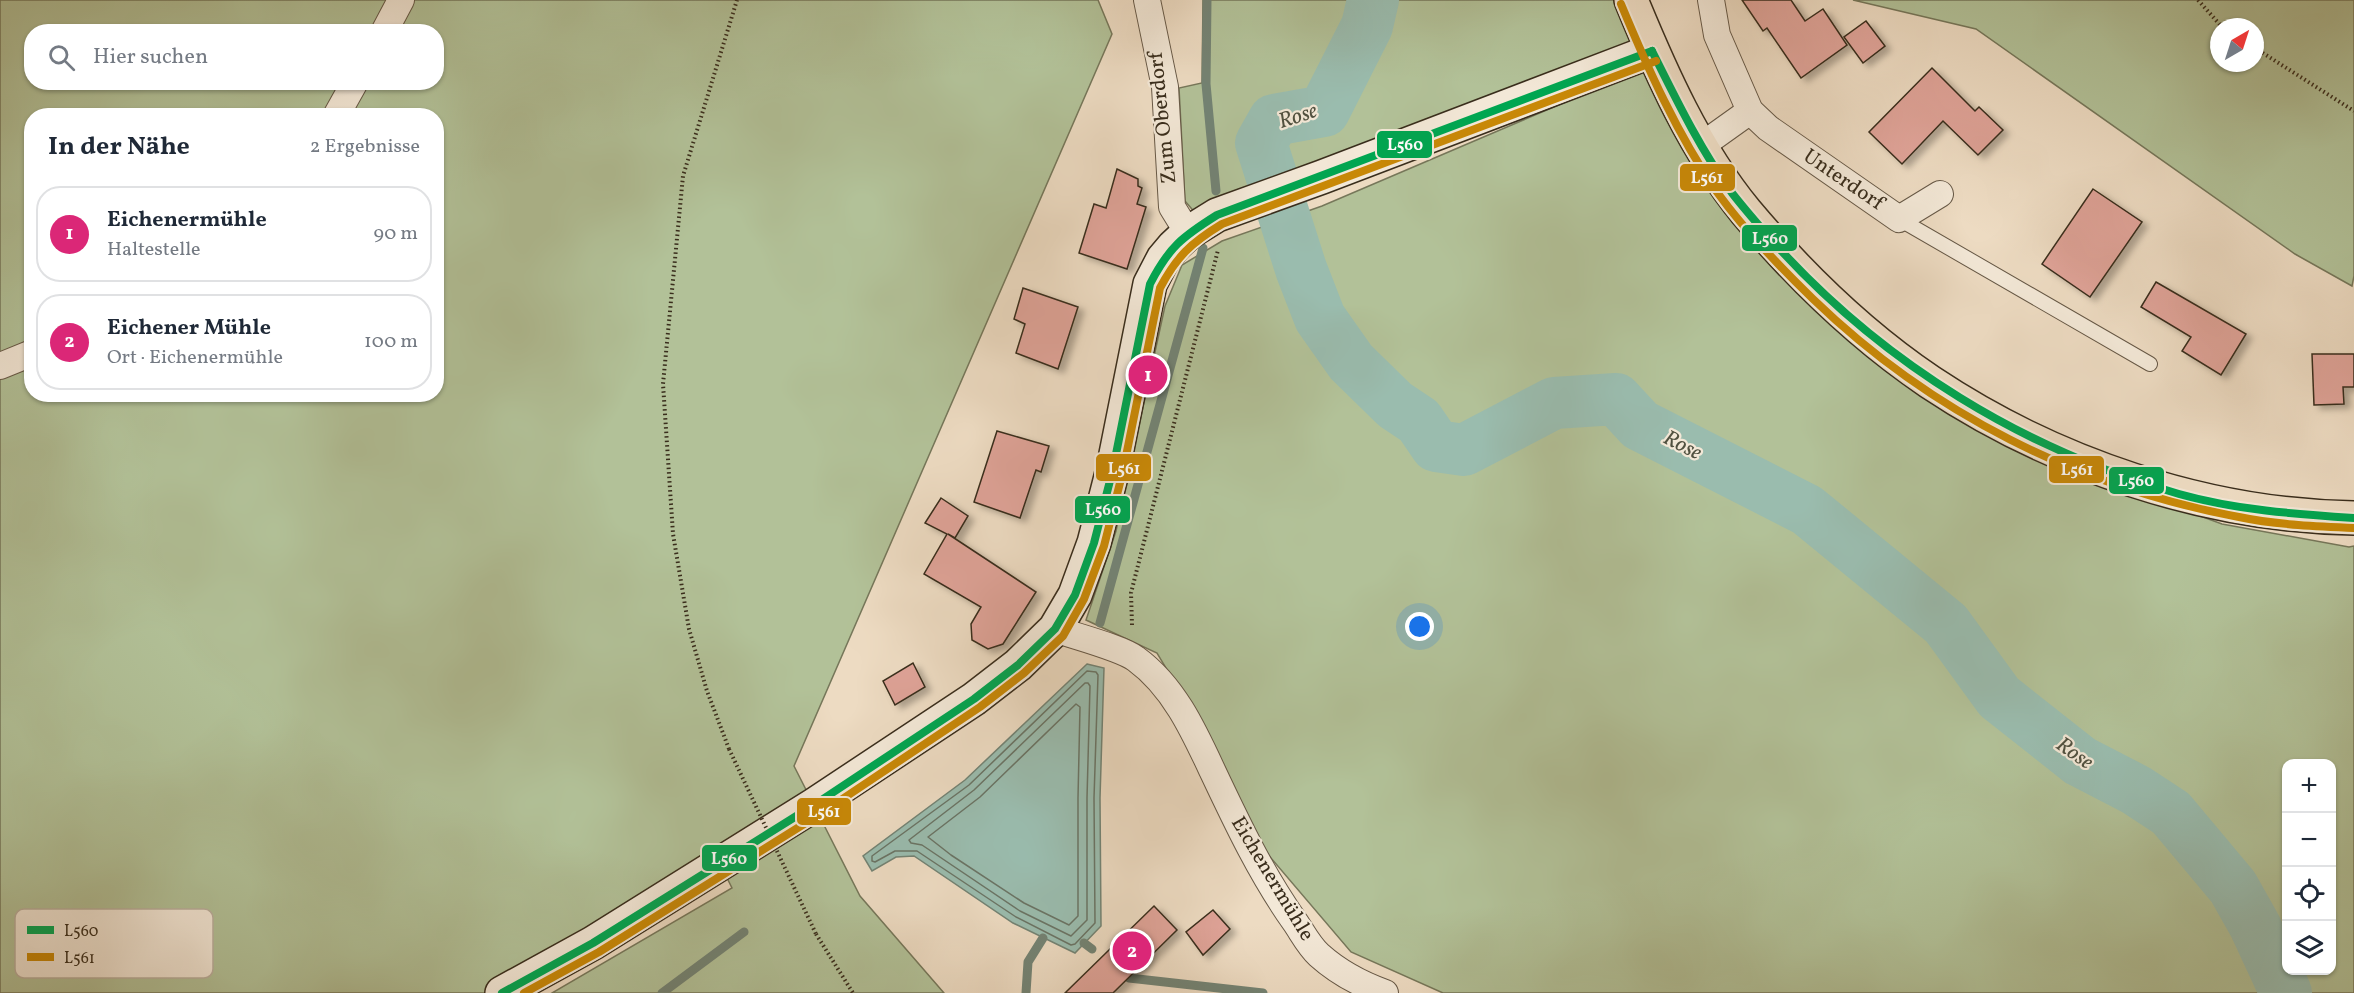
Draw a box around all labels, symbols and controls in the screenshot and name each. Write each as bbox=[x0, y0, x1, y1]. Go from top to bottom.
north arrow bbox=[2210, 18, 2264, 72]
search box bbox=[24, 24, 444, 90]
icon: search bbox=[45, 41, 78, 74]
text: Hier suchen bbox=[93, 42, 208, 73]
street label: Zum Oberdorf bbox=[1141, 49, 1184, 185]
water label: Rose bbox=[1274, 96, 1322, 138]
text: In der Nähe bbox=[48, 129, 190, 165]
line badge: L560 bbox=[1376, 130, 1433, 159]
text: 2 Ergebnisse bbox=[310, 133, 420, 161]
text: L560 bbox=[1387, 135, 1423, 157]
street label: Unterdorf bbox=[1797, 142, 1891, 219]
line badge: L561 bbox=[1679, 163, 1736, 192]
text: L561 bbox=[1691, 168, 1723, 190]
text: Eichenermühle bbox=[107, 205, 267, 236]
text: 1 bbox=[65, 220, 74, 248]
text: 90 m bbox=[374, 220, 418, 248]
line badge: L560 bbox=[1741, 224, 1798, 252]
text: L560 bbox=[1752, 229, 1788, 251]
text: Haltestelle bbox=[107, 236, 201, 264]
text: Eichener Mühle bbox=[107, 313, 271, 344]
text: 2 bbox=[64, 328, 75, 356]
text: 100 m bbox=[364, 328, 418, 356]
text: Ort · Eichenermühle bbox=[107, 344, 283, 372]
pin: 1 bbox=[1128, 352, 1168, 398]
water label: Rose bbox=[1657, 423, 1707, 469]
line badge: L561 bbox=[1095, 453, 1152, 482]
line badge: L561 bbox=[2048, 455, 2105, 484]
text: L561 bbox=[1108, 459, 1140, 481]
text: L561 bbox=[2061, 460, 2093, 482]
line badge: L560 bbox=[2108, 466, 2165, 495]
text: L560 bbox=[2118, 471, 2154, 493]
line badge: L560 bbox=[1074, 495, 1131, 524]
text: L560 bbox=[1085, 500, 1121, 522]
your location bbox=[1405, 612, 1434, 641]
water label: Rose bbox=[2049, 730, 2099, 778]
map controls bbox=[2282, 759, 2336, 975]
button: + bbox=[2282, 759, 2336, 813]
line badge: L561 bbox=[796, 797, 852, 826]
text: L561 bbox=[808, 802, 840, 824]
street label: Eichenermühle bbox=[1223, 811, 1321, 947]
button: − bbox=[2282, 813, 2336, 867]
line badge: L560 bbox=[701, 844, 758, 872]
text: L560 bbox=[711, 849, 747, 871]
button: locate bbox=[2282, 867, 2336, 921]
legend bbox=[15, 909, 213, 978]
text: L560 bbox=[64, 921, 98, 943]
button: layers bbox=[2282, 921, 2336, 975]
pin: 2 bbox=[1112, 928, 1152, 974]
text: L561 bbox=[64, 948, 95, 970]

